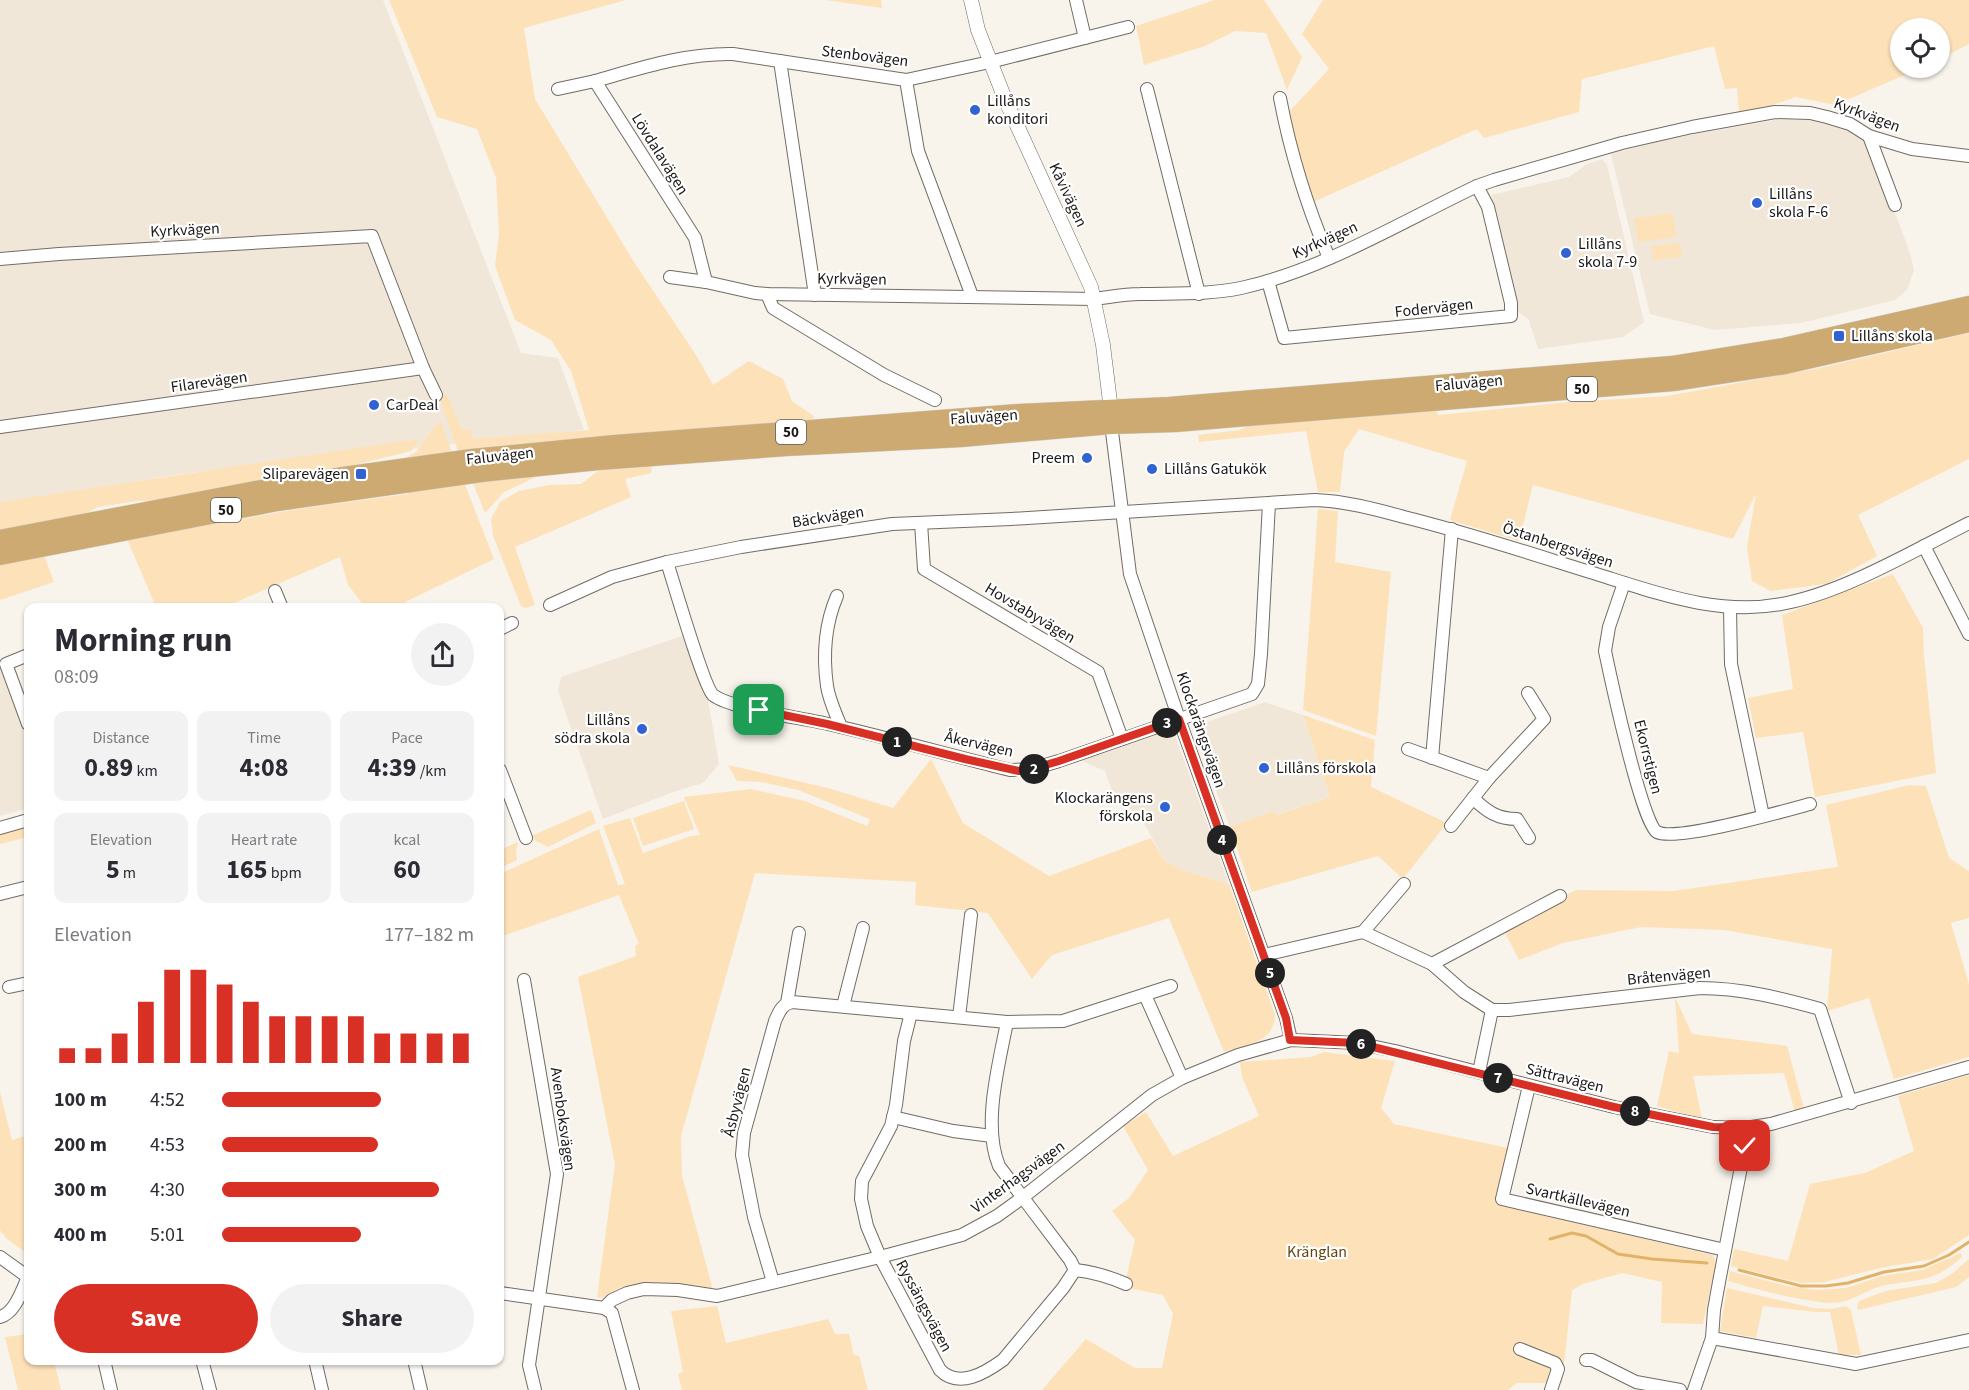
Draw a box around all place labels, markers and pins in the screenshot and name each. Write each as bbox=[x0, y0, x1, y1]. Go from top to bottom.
place label: Lillåns konditori bbox=[987, 90, 1048, 130]
marker: Lillåns konditori bbox=[968, 103, 982, 117]
place label: Lillåns skola F-6 bbox=[1769, 183, 1828, 223]
marker: Lillåns skola F-6 bbox=[1750, 196, 1764, 210]
place label: Lillåns skola 7-9 bbox=[1578, 233, 1637, 273]
marker: Lillåns skola 7-9 bbox=[1559, 246, 1573, 260]
place label: Lillåns skola bbox=[1851, 325, 1933, 347]
marker: Lillåns skola bbox=[1832, 329, 1846, 343]
place label: CarDeal bbox=[386, 394, 438, 416]
marker: CarDeal bbox=[367, 398, 381, 412]
place label: Preem bbox=[1031, 447, 1075, 469]
marker: Preem bbox=[1080, 451, 1094, 465]
place label: Lillåns Gatukök bbox=[1164, 458, 1267, 480]
marker: Lillåns Gatukök bbox=[1145, 462, 1159, 476]
place label: Sliparevägen bbox=[263, 463, 349, 485]
marker: Sliparevägen bbox=[354, 467, 368, 481]
pin bbox=[733, 684, 784, 735]
pin: 3 bbox=[1152, 708, 1182, 738]
place label: Lillåns södra skola bbox=[554, 709, 630, 749]
marker: Lillåns södra skola bbox=[635, 722, 649, 736]
pin: 1 bbox=[882, 727, 912, 757]
pin: 2 bbox=[1019, 754, 1049, 784]
place label: Lillåns förskola bbox=[1276, 757, 1376, 779]
marker: Lillåns förskola bbox=[1257, 761, 1271, 775]
place label: Klockarängens förskola bbox=[1055, 787, 1153, 827]
marker: Klockarängens förskola bbox=[1158, 800, 1172, 814]
pin: 4 bbox=[1207, 825, 1237, 855]
pin: 5 bbox=[1255, 958, 1285, 988]
pin: 6 bbox=[1346, 1029, 1376, 1059]
pin: 7 bbox=[1483, 1063, 1513, 1093]
pin: 8 bbox=[1620, 1096, 1650, 1126]
pin bbox=[1719, 1120, 1770, 1171]

